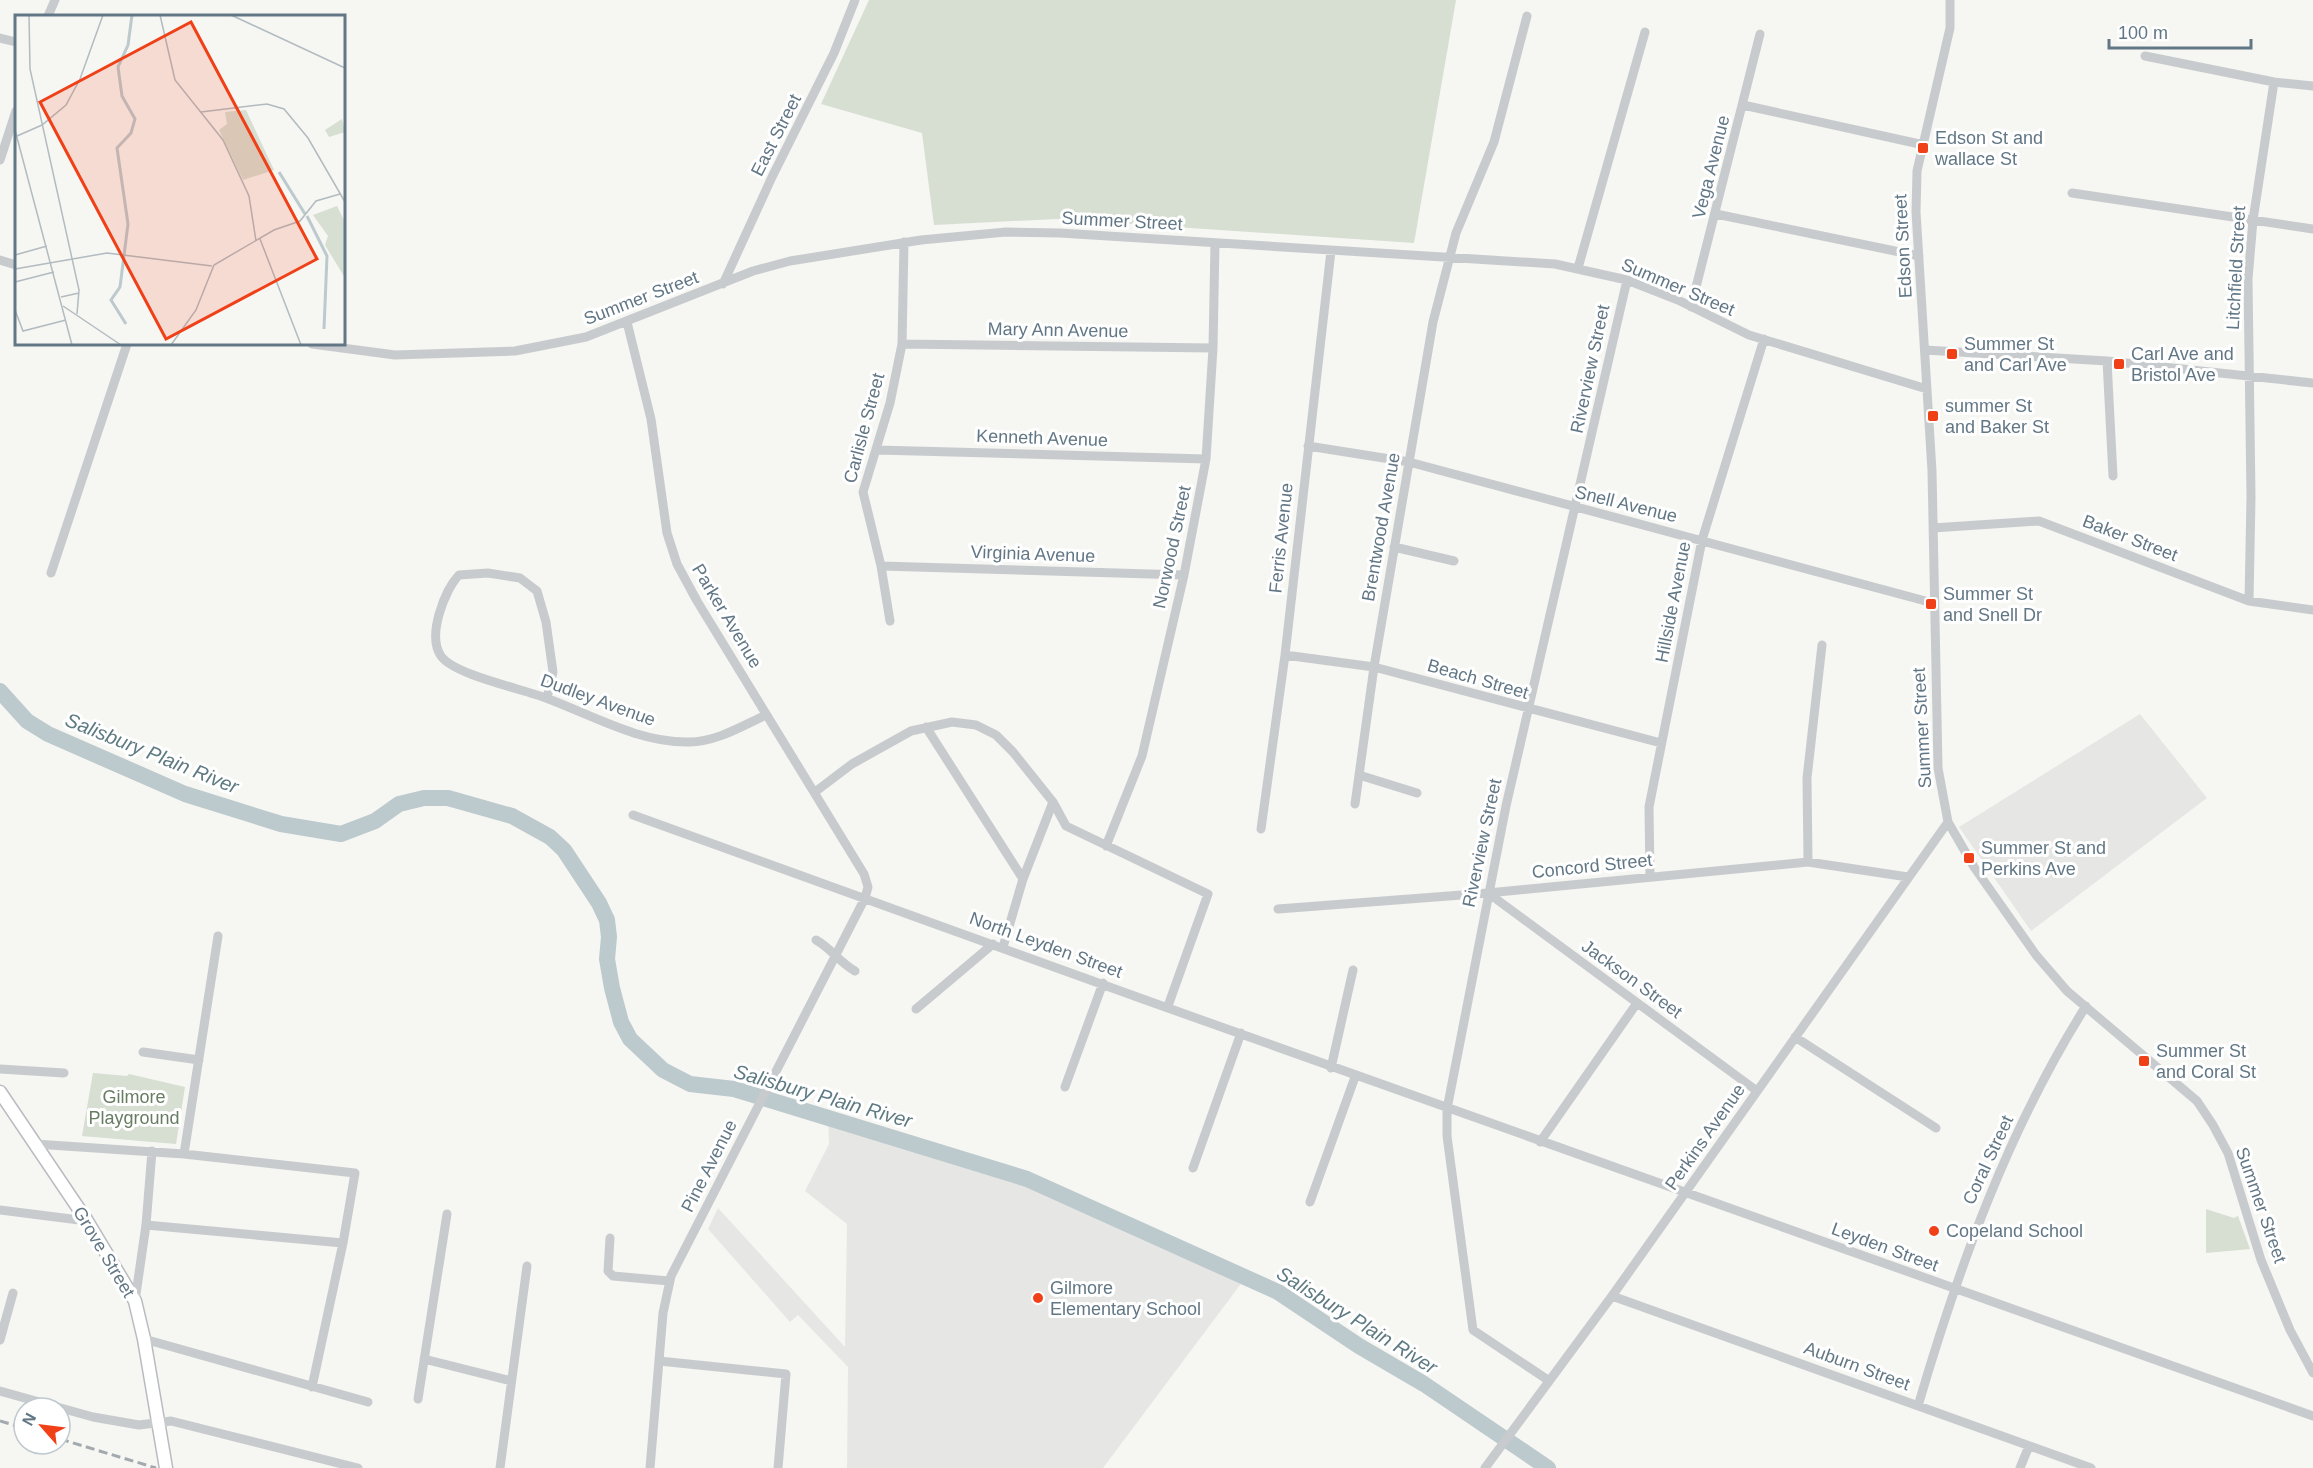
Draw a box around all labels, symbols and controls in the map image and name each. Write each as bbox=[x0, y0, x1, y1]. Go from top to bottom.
scale bar bbox=[2109, 12, 2252, 50]
inset map bbox=[15, 15, 345, 345]
text: 100 m bbox=[2118, 23, 2168, 43]
street label: East Street bbox=[747, 91, 805, 179]
street label: Vega Avenue bbox=[1689, 113, 1733, 221]
place label: Edson St and wallace St bbox=[1934, 128, 2043, 169]
marker: Edson St and wallace St bbox=[1916, 141, 1930, 155]
street label: Edson Street bbox=[1890, 194, 1916, 298]
street label: Litchfield Street bbox=[2223, 206, 2249, 330]
street label: Summer Street bbox=[1061, 208, 1183, 234]
street label: Summer Street bbox=[1618, 254, 1738, 320]
street label: Summer Street bbox=[581, 267, 701, 329]
street label: Riverview Street bbox=[1567, 303, 1613, 435]
street label: Mary Ann Avenue bbox=[987, 319, 1129, 341]
place label: Summer St and Carl Ave bbox=[1964, 334, 2067, 375]
place label: Carl Ave and Bristol Ave bbox=[2131, 344, 2234, 385]
marker: Summer St and Carl Ave bbox=[1945, 347, 1959, 361]
marker: Carl Ave and Bristol Ave bbox=[2112, 357, 2126, 371]
street label: Carlisle Street bbox=[840, 371, 888, 485]
place label: summer St and Baker St bbox=[1945, 396, 2049, 437]
marker: summer St and Baker St bbox=[1926, 409, 1940, 423]
street label: Kenneth Avenue bbox=[976, 426, 1108, 450]
street label: Brentwood Avenue bbox=[1358, 451, 1404, 603]
street label: Ferris Avenue bbox=[1265, 482, 1297, 594]
street label: Snell Avenue bbox=[1573, 482, 1679, 526]
street label: Norwood Street bbox=[1149, 484, 1195, 610]
street label: Baker Street bbox=[2080, 511, 2180, 565]
street label: Hillside Avenue bbox=[1651, 540, 1695, 664]
street label: Virginia Avenue bbox=[970, 542, 1096, 566]
street label: Parker Avenue bbox=[688, 560, 766, 672]
place label: Summer St and Snell Dr bbox=[1943, 584, 2042, 625]
marker: Summer St and Snell Dr bbox=[1924, 597, 1938, 611]
street label: Beach Street bbox=[1425, 655, 1531, 703]
street label: Summer Street bbox=[1909, 667, 1935, 789]
street label: Dudley Avenue bbox=[538, 670, 658, 730]
water label: Salisbury Plain River bbox=[62, 708, 243, 798]
street label: Riverview Street bbox=[1459, 777, 1505, 909]
place label: Summer St and Perkins Ave bbox=[1981, 838, 2106, 879]
street label: Concord Street bbox=[1531, 850, 1653, 882]
marker: Summer St and Perkins Ave bbox=[1962, 851, 1976, 865]
street label: North Leyden Street bbox=[967, 908, 1125, 982]
street label: Jackson Street bbox=[1578, 936, 1686, 1022]
place label: Summer St and Coral St bbox=[2156, 1041, 2256, 1082]
marker: Summer St and Coral St bbox=[2137, 1054, 2151, 1068]
water label: Salisbury Plain River bbox=[731, 1060, 916, 1132]
street label: Perkins Avenue bbox=[1661, 1080, 1749, 1194]
park label: Gilmore Playground bbox=[88, 1087, 180, 1128]
street label: Coral Street bbox=[1959, 1112, 2017, 1208]
street label: Pine Avenue bbox=[677, 1117, 741, 1215]
street label: Summer Street bbox=[2232, 1145, 2290, 1265]
street label: Grove Street bbox=[69, 1203, 139, 1301]
street label: Leyden Street bbox=[1829, 1218, 1941, 1276]
place label: Copeland School bbox=[1946, 1221, 2083, 1241]
marker: Copeland School bbox=[1927, 1224, 1941, 1238]
water label: Salisbury Plain River bbox=[1273, 1262, 1442, 1379]
place label: Gilmore Elementary School bbox=[1050, 1278, 1201, 1319]
marker: Gilmore Elementary School bbox=[1031, 1291, 1045, 1305]
street label: Auburn Street bbox=[1801, 1338, 1913, 1394]
north arrow bbox=[12, 1396, 72, 1456]
text: N bbox=[19, 1410, 39, 1428]

